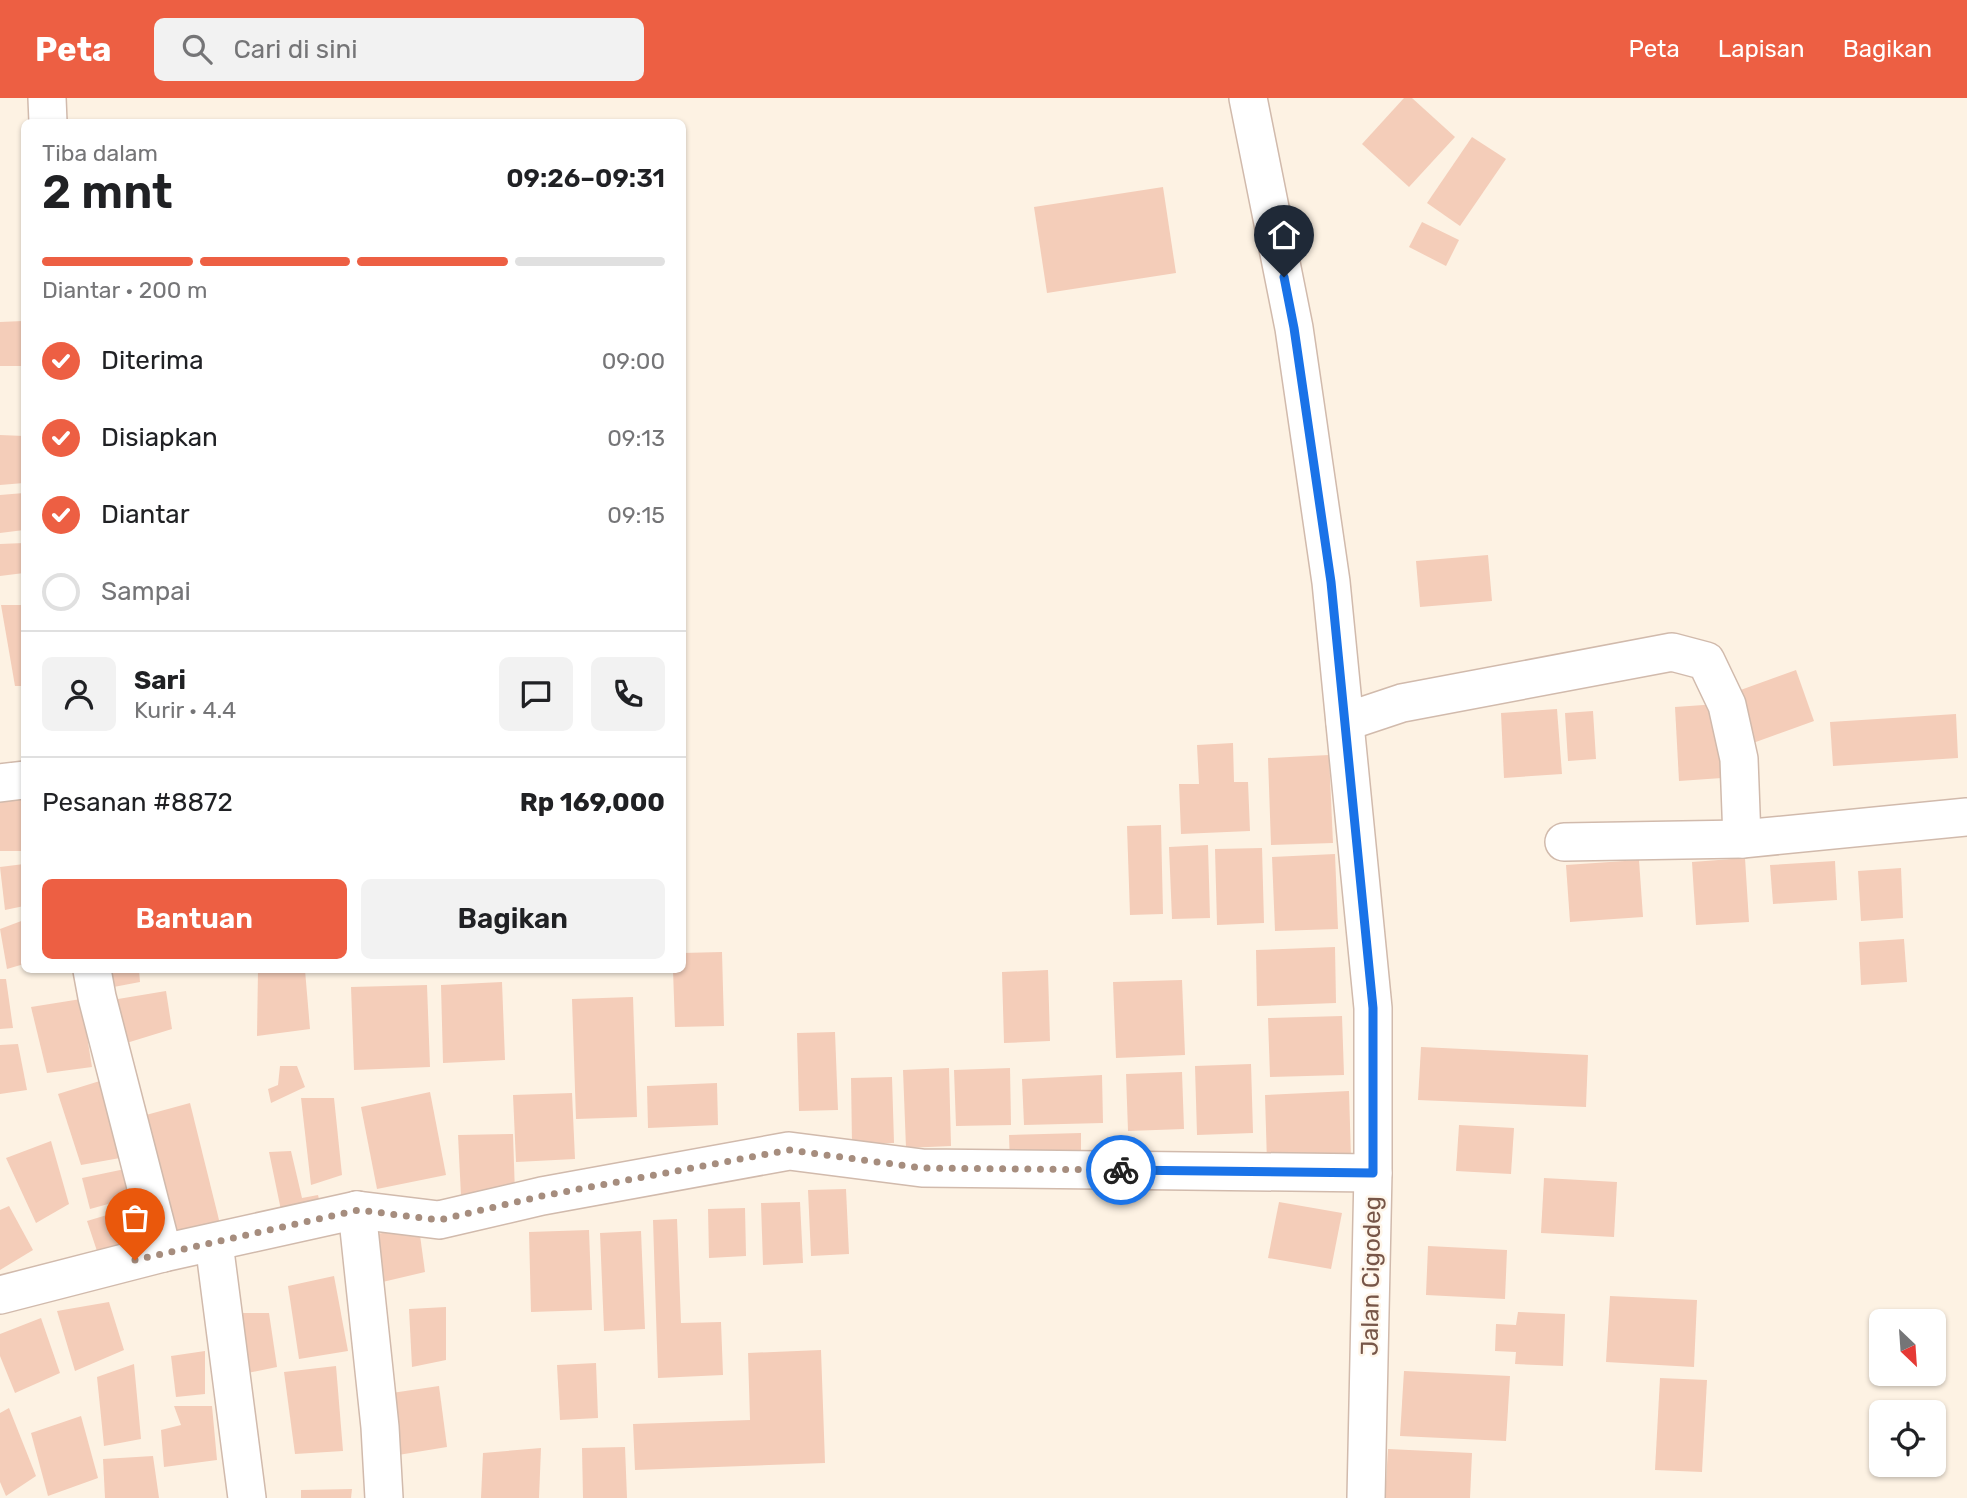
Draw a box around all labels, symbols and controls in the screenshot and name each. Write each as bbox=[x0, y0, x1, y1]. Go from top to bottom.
search box bbox=[154, 18, 644, 81]
text: Peta bbox=[35, 30, 112, 69]
icon: search bbox=[178, 30, 216, 68]
text: Cari di sini bbox=[234, 34, 357, 65]
text: Peta bbox=[1628, 35, 1680, 63]
text: Lapisan bbox=[1718, 35, 1805, 63]
text: Bagikan bbox=[1843, 35, 1932, 63]
text: Tiba dalam bbox=[42, 139, 158, 167]
text: 09:26–09:31 bbox=[506, 163, 665, 194]
text: 2 mnt bbox=[42, 165, 173, 220]
pin bbox=[1254, 205, 1314, 277]
icon: home bbox=[1265, 216, 1303, 254]
text: Diantar · 200 m bbox=[42, 276, 207, 304]
icon: check bbox=[42, 342, 80, 380]
text: Diterima bbox=[101, 345, 204, 376]
text: 09:00 bbox=[602, 347, 665, 375]
icon: check bbox=[42, 419, 80, 457]
text: Disiapkan bbox=[101, 422, 218, 453]
text: 09:13 bbox=[607, 424, 665, 452]
icon: check bbox=[42, 496, 80, 534]
text: Diantar bbox=[101, 499, 190, 530]
text: 09:15 bbox=[607, 501, 665, 529]
text: Sampai bbox=[101, 576, 191, 607]
button: person bbox=[42, 657, 116, 731]
button: chat bbox=[499, 657, 573, 731]
button: phone bbox=[591, 657, 665, 731]
text: Sari bbox=[134, 665, 186, 696]
text: Kurir · 4.4 bbox=[134, 696, 236, 724]
text: Pesanan #8872 bbox=[42, 787, 233, 818]
text: Rp 169,000 bbox=[520, 787, 665, 818]
button: Bantuan bbox=[42, 879, 347, 959]
button: Bagikan bbox=[361, 879, 665, 959]
courier bbox=[1086, 1135, 1156, 1205]
icon: bike bbox=[1102, 1151, 1140, 1189]
pin bbox=[105, 1188, 165, 1260]
street label: Jalan Cigodeg bbox=[1356, 1196, 1386, 1356]
icon: bag bbox=[116, 1199, 154, 1237]
north arrow bbox=[1869, 1309, 1946, 1386]
map controls bbox=[1869, 1309, 1946, 1477]
button: locate bbox=[1869, 1400, 1946, 1477]

